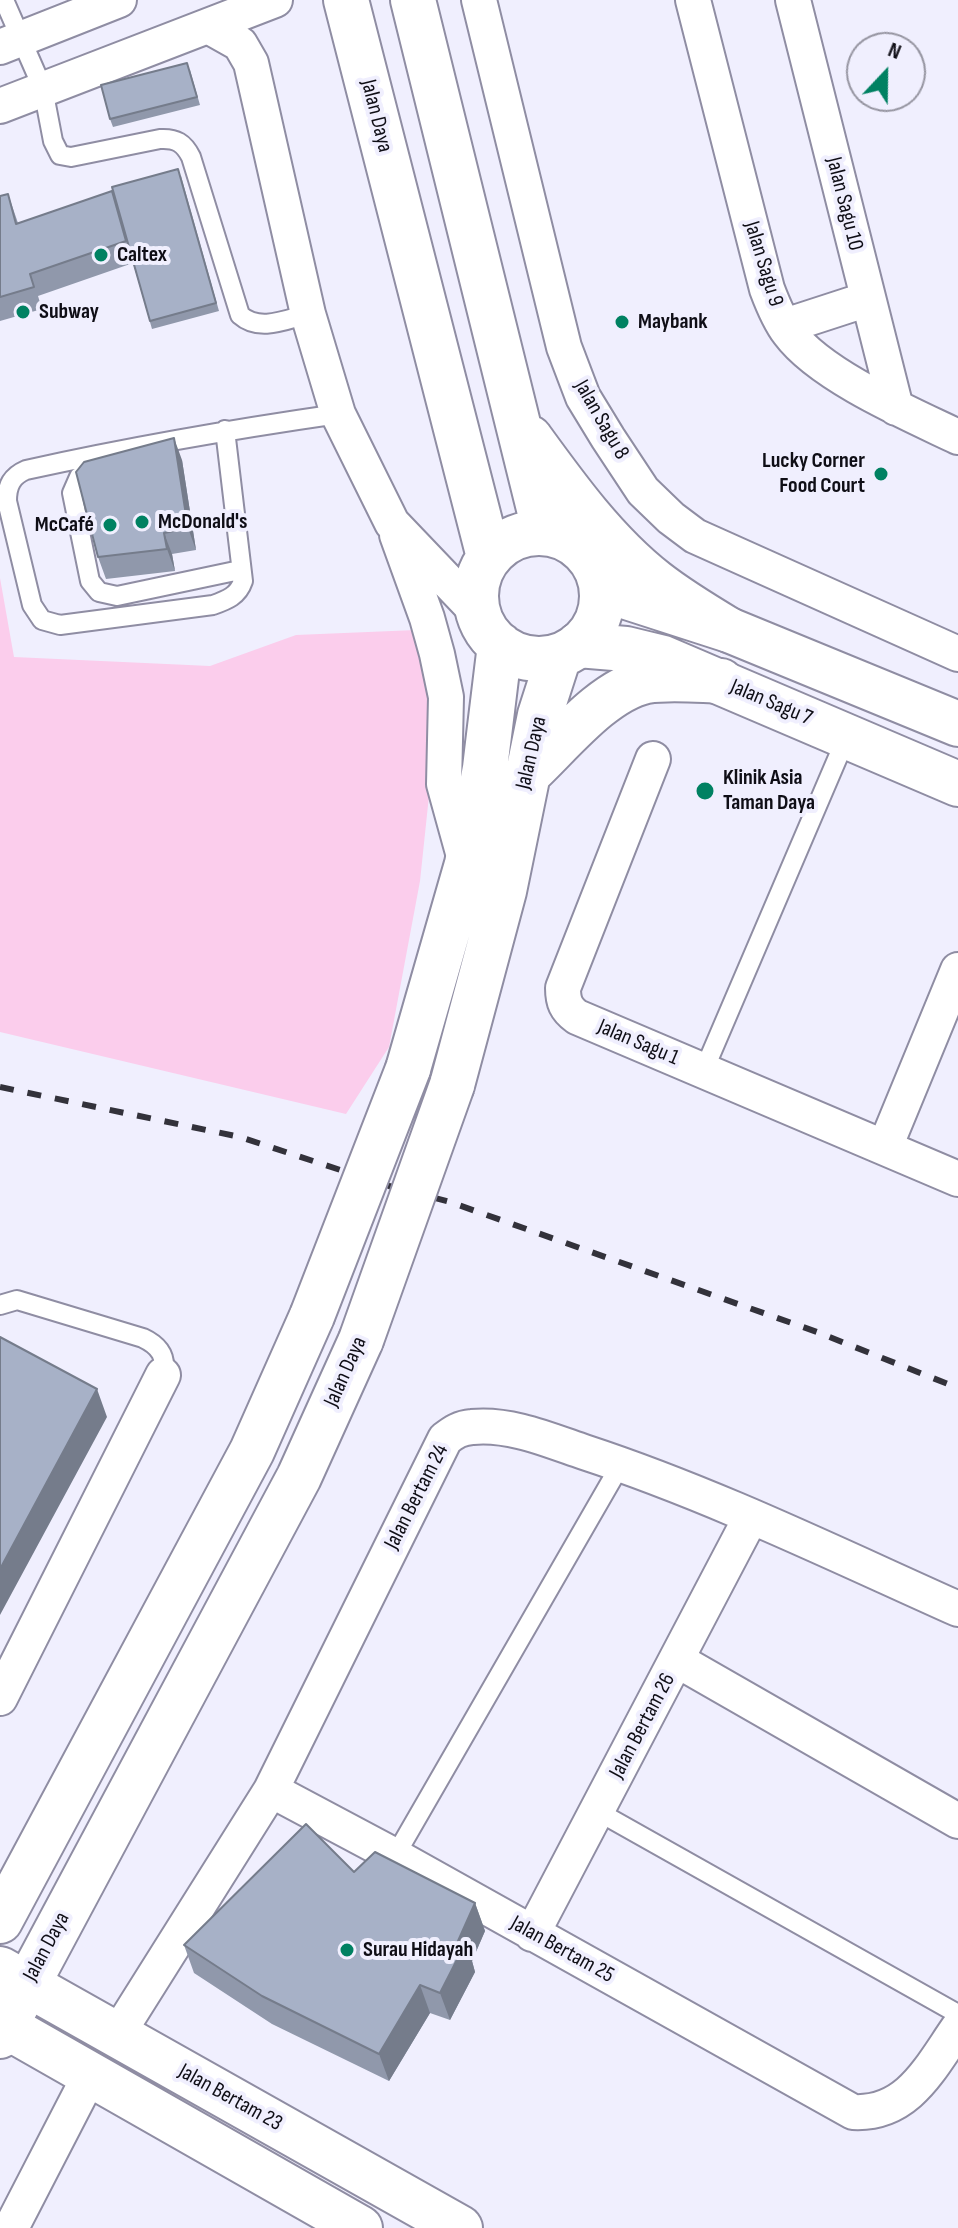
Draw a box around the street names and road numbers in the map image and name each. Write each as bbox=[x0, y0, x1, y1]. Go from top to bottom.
street label: Jalan Daya bbox=[354, 77, 398, 155]
street label: Jalan Sagu 10 bbox=[820, 155, 868, 253]
street label: Jalan Sagu 9 bbox=[738, 218, 788, 310]
street label: Jalan Sagu 8 bbox=[568, 376, 634, 464]
street label: Jalan Sagu 7 bbox=[726, 674, 816, 732]
street label: Jalan Daya bbox=[511, 714, 553, 792]
street label: Jalan Sagu 1 bbox=[593, 1014, 683, 1072]
street label: Jalan Daya bbox=[319, 1333, 373, 1411]
street label: Jalan Bertam 24 bbox=[379, 1440, 455, 1554]
street label: Jalan Bertam 26 bbox=[604, 1669, 682, 1783]
street label: Jalan Daya bbox=[18, 1908, 76, 1986]
street label: Jalan Bertam 25 bbox=[506, 1911, 618, 1989]
street label: Jalan Bertam 23 bbox=[173, 2059, 287, 2137]

